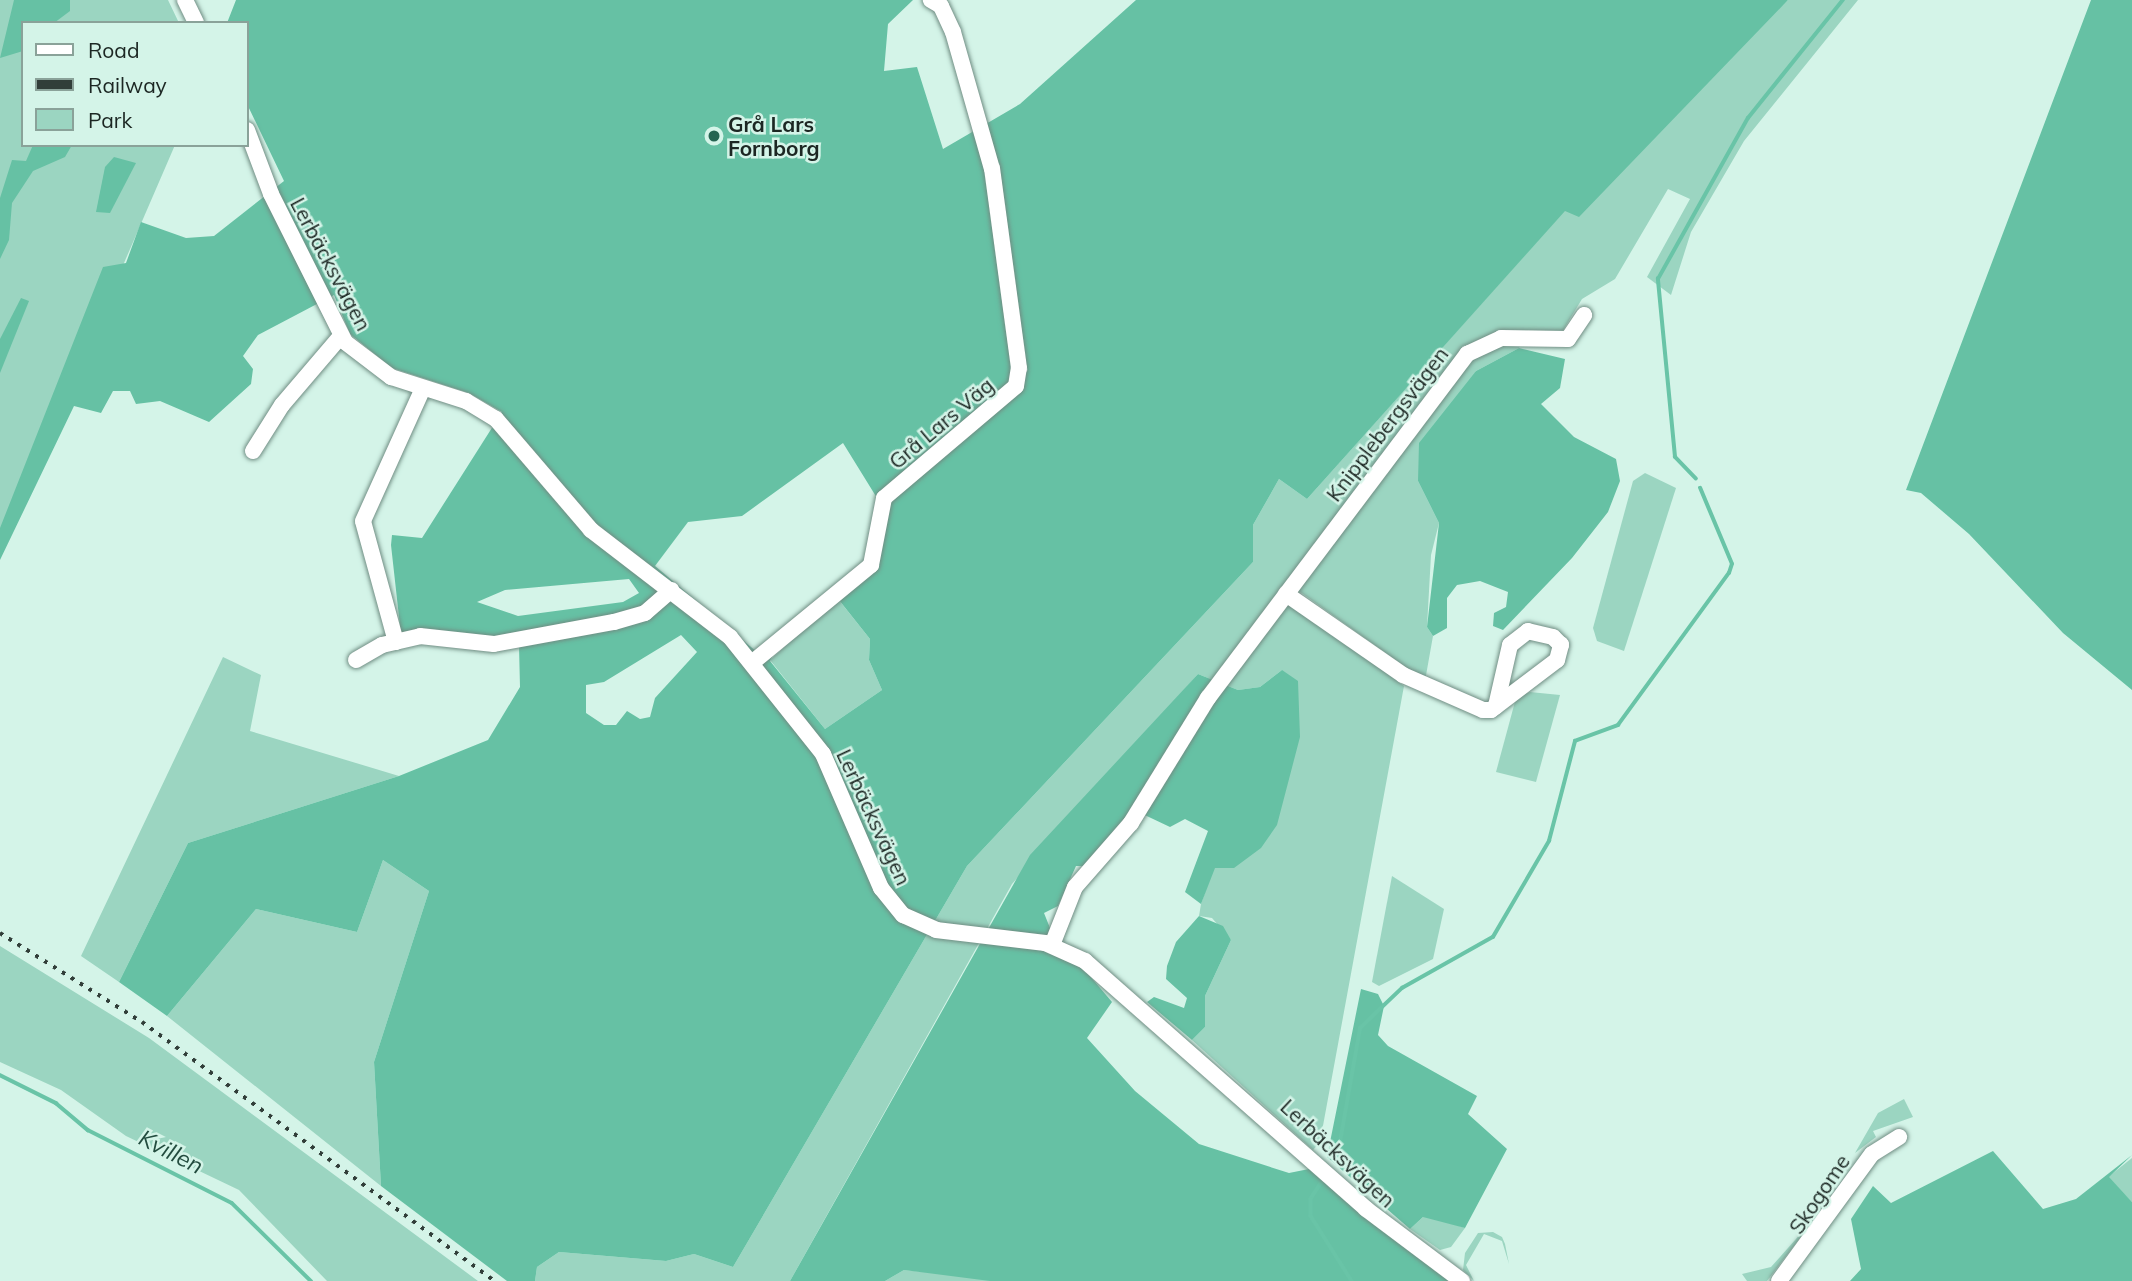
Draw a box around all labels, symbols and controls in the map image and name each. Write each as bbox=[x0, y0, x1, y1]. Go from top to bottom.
legend bbox=[21, 21, 248, 147]
text: Road bbox=[88, 37, 139, 63]
text: Railway bbox=[88, 72, 167, 98]
text: Park bbox=[88, 107, 132, 133]
place label: Grå Lars Fornborg bbox=[728, 111, 820, 161]
marker: Grå Lars Fornborg bbox=[706, 128, 722, 144]
street label: Lerbäcksvägen bbox=[285, 193, 377, 335]
street label: Knipplebergsvägen bbox=[1321, 342, 1453, 506]
street label: Grå Lars Väg bbox=[884, 372, 998, 474]
street label: Lerbäcksvägen bbox=[832, 745, 916, 889]
street label: Lerbäcksvägen bbox=[1276, 1094, 1400, 1212]
water label: Kvillen bbox=[134, 1124, 208, 1180]
street label: Skogome bbox=[1783, 1150, 1855, 1238]

